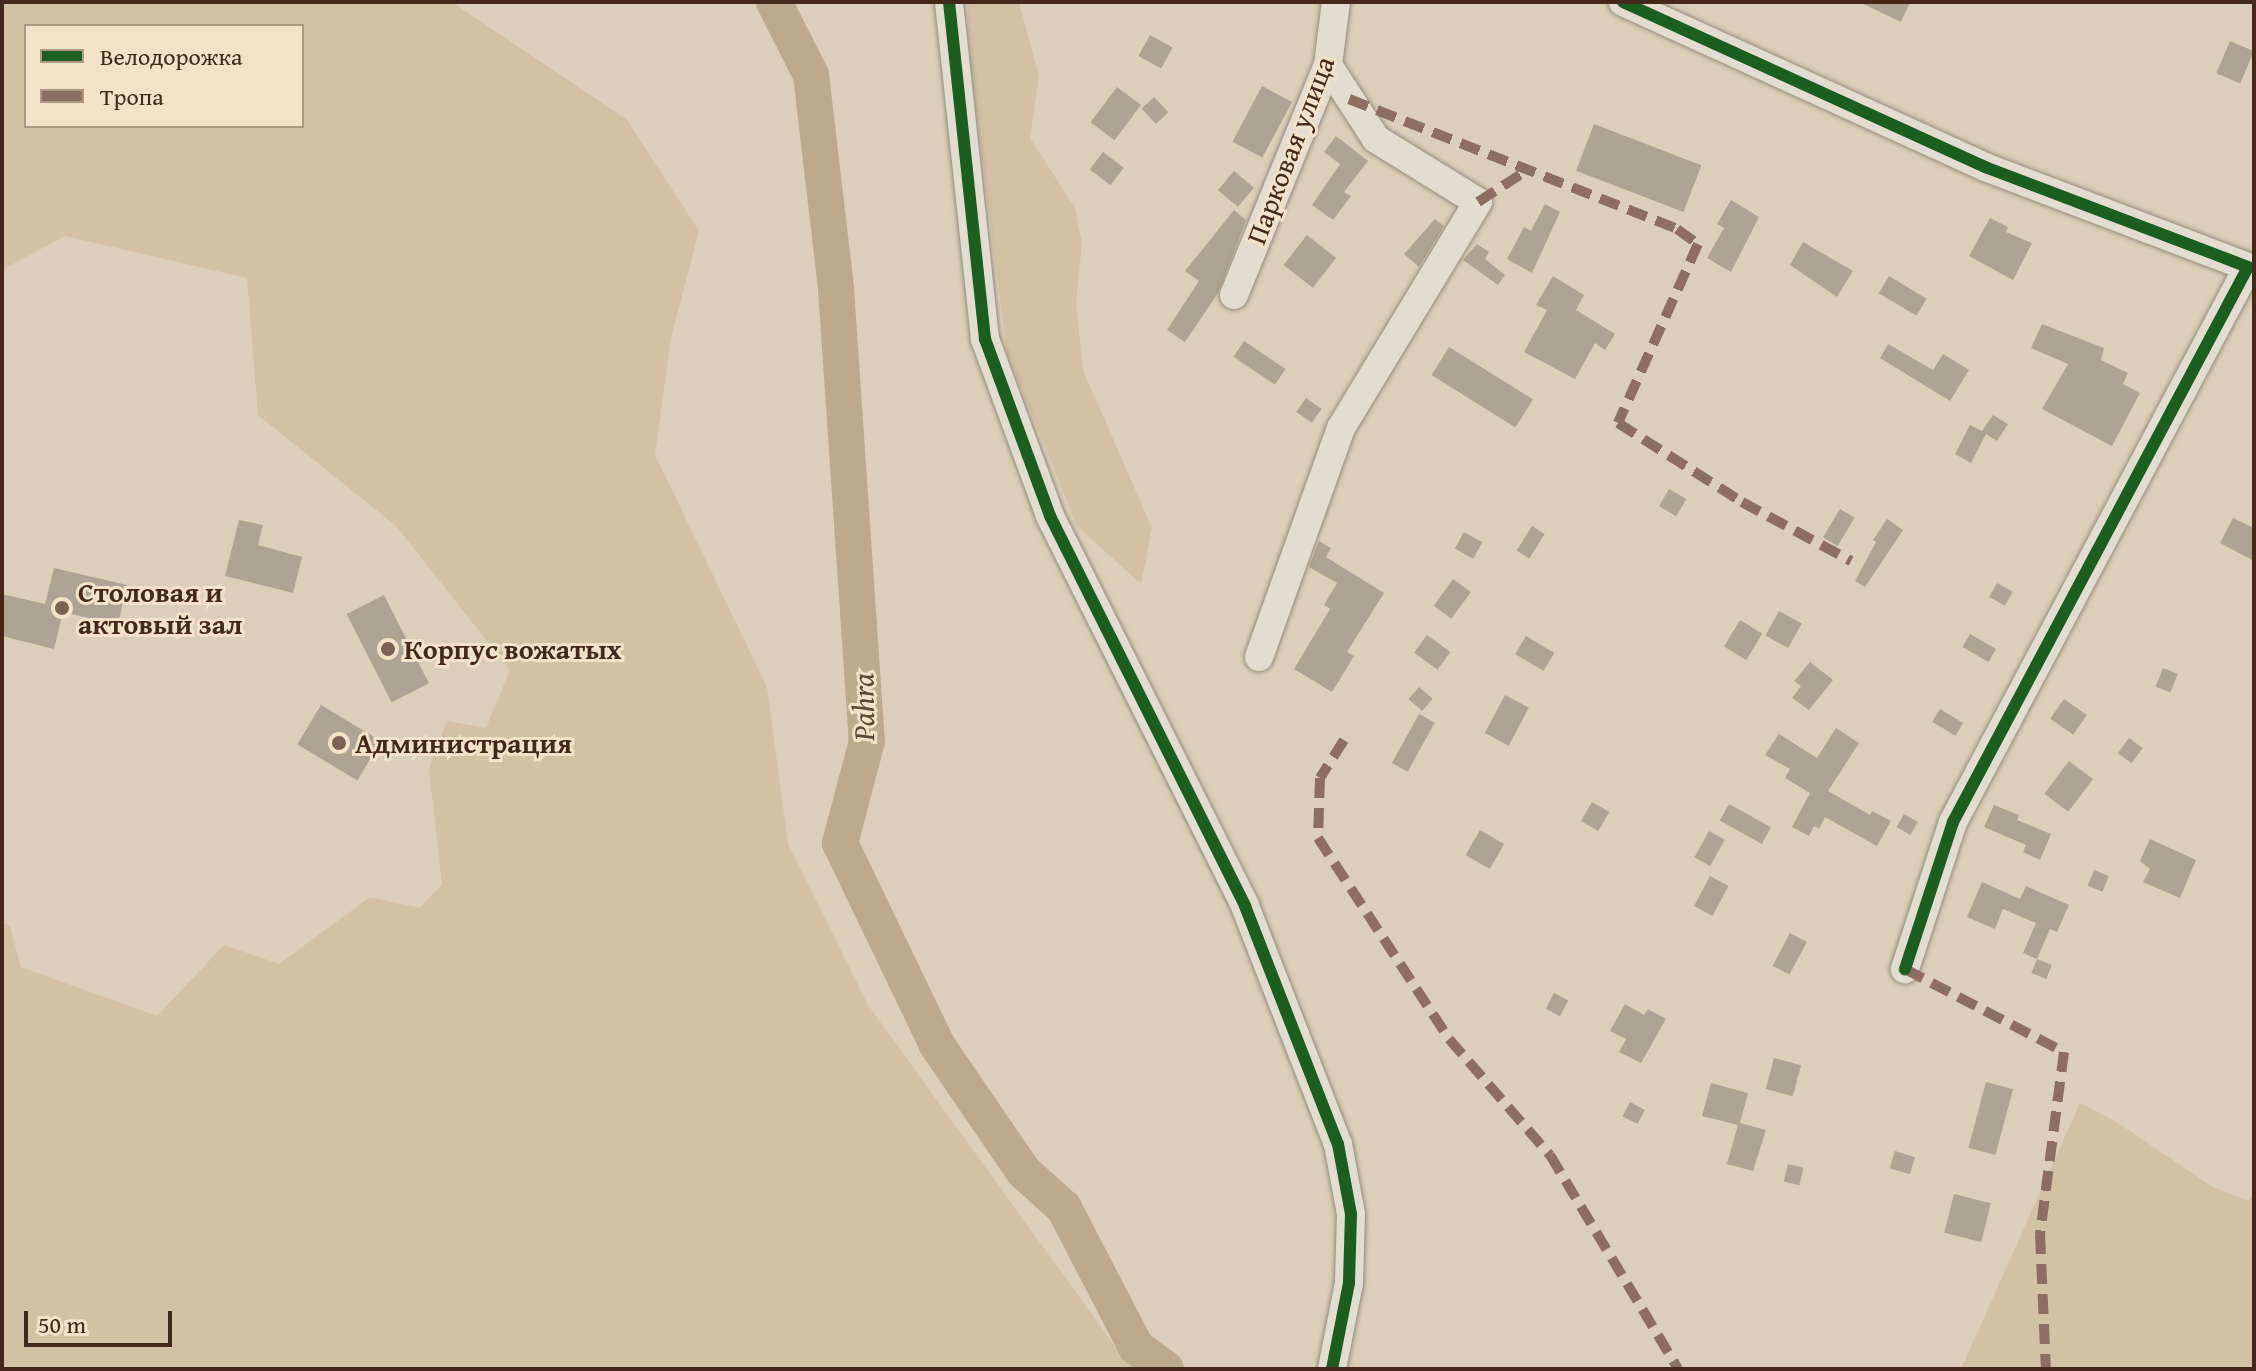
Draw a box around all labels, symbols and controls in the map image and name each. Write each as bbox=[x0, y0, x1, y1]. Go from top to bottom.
legend bbox=[24, 24, 304, 128]
text: Велодорожка bbox=[100, 39, 242, 74]
street label: Парковая улица bbox=[1239, 51, 1341, 249]
text: Тропа bbox=[100, 79, 164, 114]
place label: Столовая и актовый зал bbox=[78, 575, 242, 641]
marker: Столовая и актовый зал bbox=[53, 599, 71, 617]
place label: Корпус вожатых bbox=[404, 632, 622, 666]
marker: Корпус вожатых bbox=[379, 640, 397, 658]
water label: Pahra bbox=[844, 673, 882, 741]
place label: Администрация bbox=[355, 726, 572, 760]
marker: Администрация bbox=[330, 734, 348, 752]
scale bar bbox=[28, 1295, 176, 1345]
text: 50 m bbox=[38, 1307, 86, 1342]

